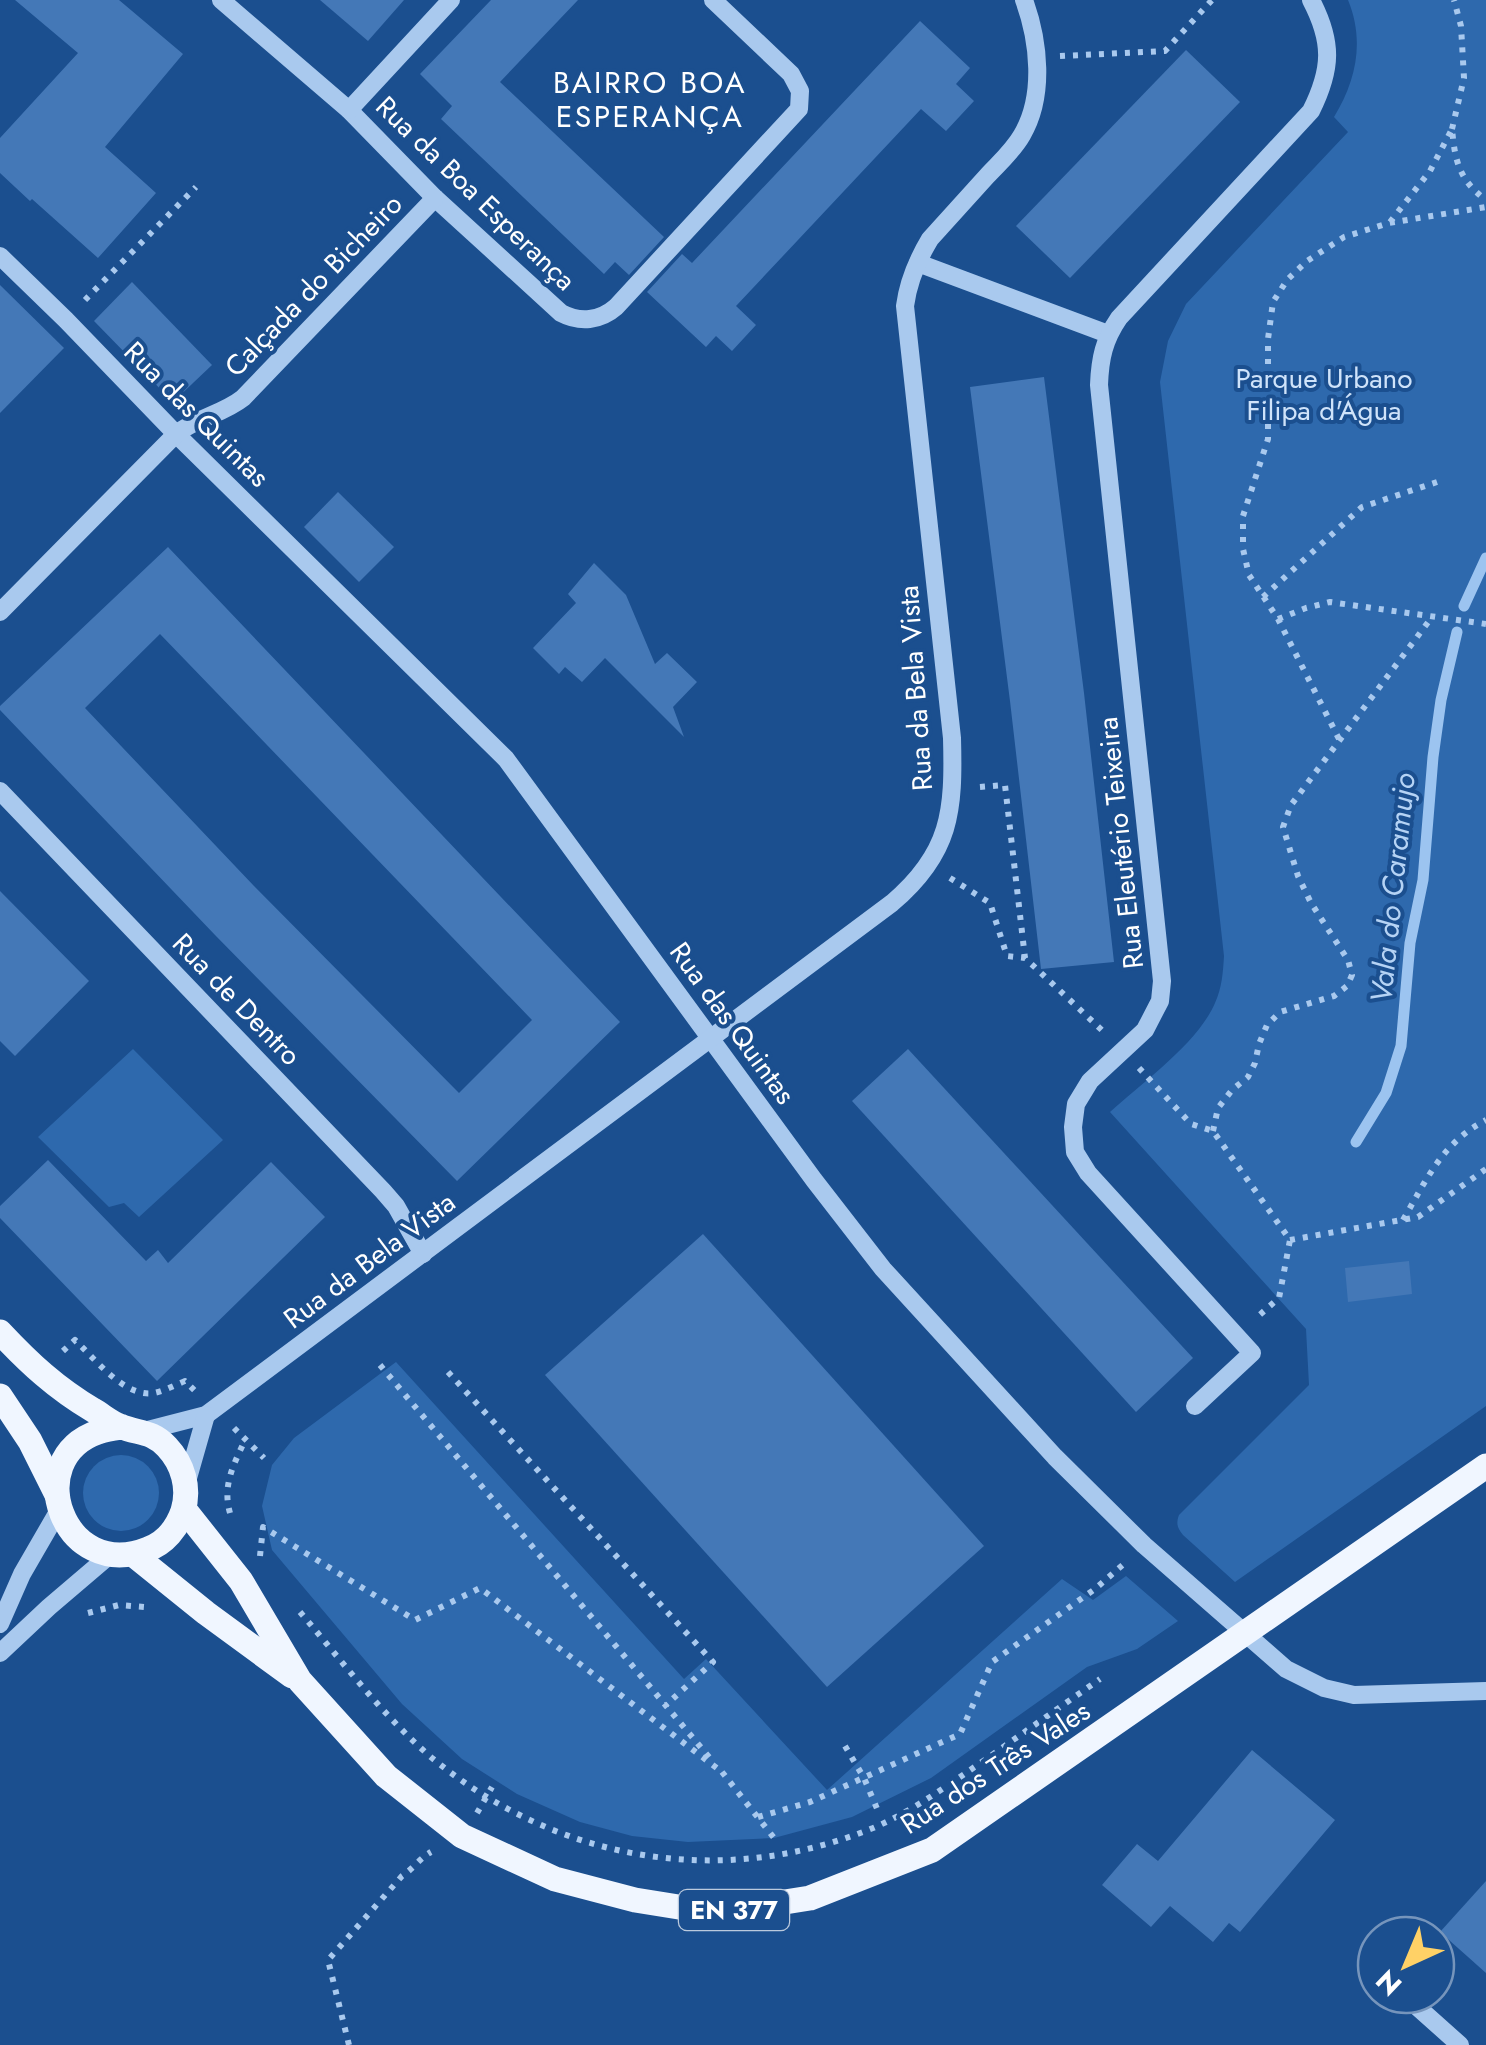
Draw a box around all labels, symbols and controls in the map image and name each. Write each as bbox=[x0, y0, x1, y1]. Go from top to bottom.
district label: BAIRRO BOA ESPERANÇA bbox=[553, 61, 747, 138]
street label: Rua da Boa Esperança bbox=[366, 87, 585, 300]
street label: Calçada do Bicheiro bbox=[215, 185, 412, 386]
street label: Rua das Quintas bbox=[114, 332, 279, 497]
park label: Parque Urbano Filipa d'Água bbox=[1235, 358, 1413, 431]
street label: Rua da Bela Vista bbox=[888, 584, 943, 792]
street label: Rua Eleutério Teixeira bbox=[1087, 715, 1154, 971]
water label: Vala do Caramujo bbox=[1359, 771, 1426, 1005]
street label: Rua de Dentro bbox=[163, 924, 311, 1075]
street label: Rua das Quintas bbox=[660, 934, 806, 1113]
street label: Rua da Bela Vista bbox=[275, 1182, 464, 1339]
street label: Rua dos Três Vales bbox=[892, 1691, 1098, 1844]
road number: EN 377 bbox=[679, 1890, 789, 1930]
north arrow bbox=[1356, 1915, 1456, 2015]
text: N bbox=[1367, 1960, 1411, 2005]

